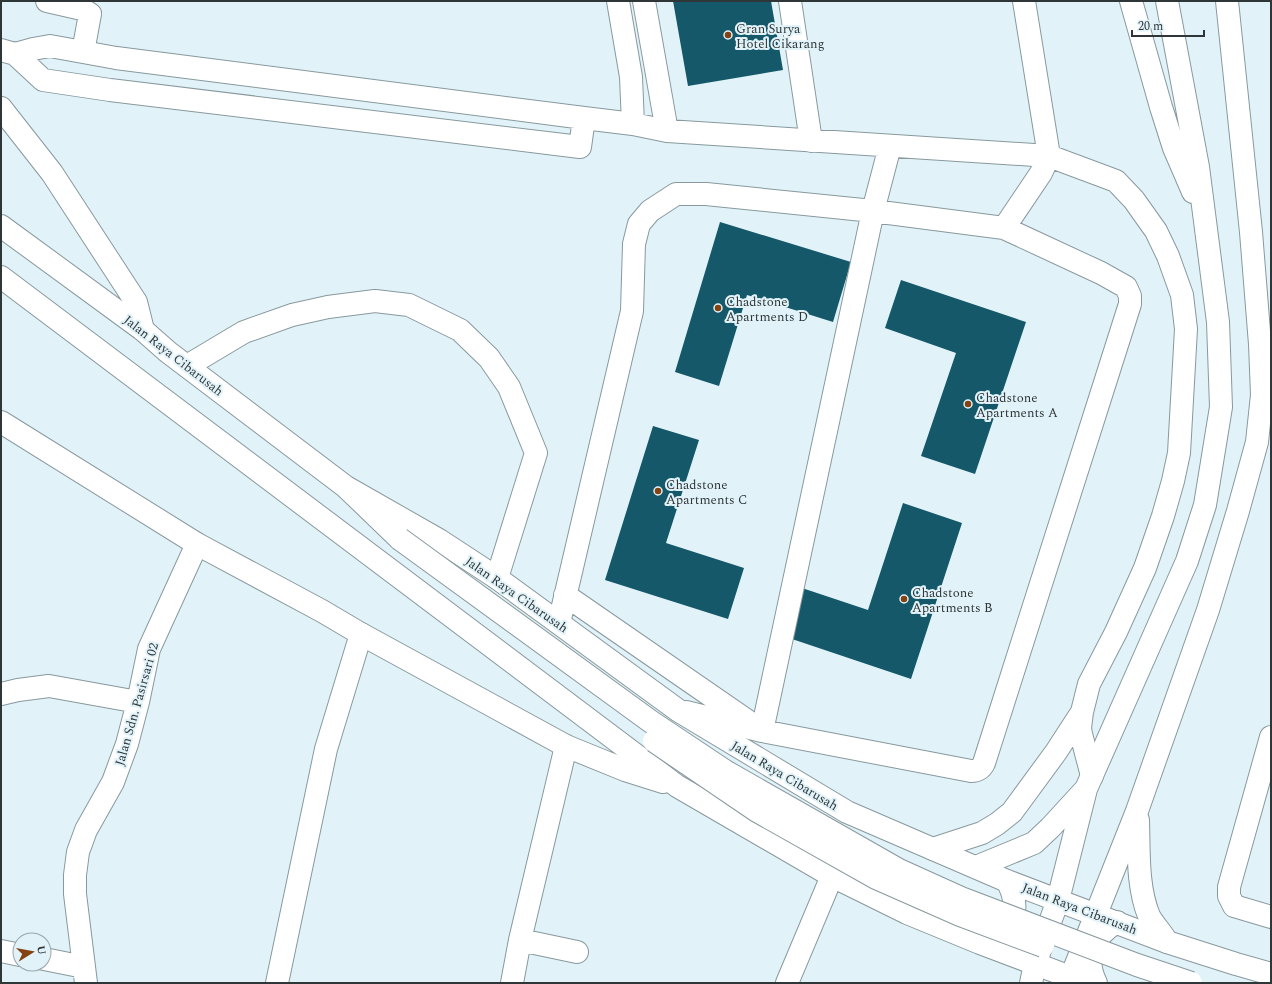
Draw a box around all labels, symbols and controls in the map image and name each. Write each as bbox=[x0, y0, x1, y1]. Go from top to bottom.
scale bar bbox=[1132, 12, 1204, 38]
text: 20 m bbox=[1138, 17, 1163, 36]
place label: Gran Surya Hotel Cikarang bbox=[736, 19, 825, 54]
marker: Gran Surya Hotel Cikarang bbox=[723, 30, 733, 40]
place label: Chadstone Apartments D bbox=[726, 292, 808, 327]
marker: Chadstone Apartments D bbox=[713, 303, 723, 313]
street label: Jalan Raya Cibarusah bbox=[119, 310, 228, 401]
place label: Chadstone Apartments A bbox=[976, 388, 1058, 423]
marker: Chadstone Apartments A bbox=[963, 399, 973, 409]
place label: Chadstone Apartments C bbox=[666, 475, 747, 510]
marker: Chadstone Apartments C bbox=[653, 486, 663, 496]
street label: Jalan Raya Cibarusah bbox=[461, 552, 572, 638]
place label: Chadstone Apartments B bbox=[912, 583, 993, 618]
marker: Chadstone Apartments B bbox=[899, 594, 909, 604]
street label: Jalan Sdn. Pasirsari 02 bbox=[110, 640, 164, 768]
street label: Jalan Raya Cibarusah bbox=[727, 736, 842, 816]
street label: Jalan Raya Cibarusah bbox=[1019, 878, 1141, 940]
north arrow bbox=[12, 932, 52, 972]
text: U bbox=[32, 944, 51, 956]

